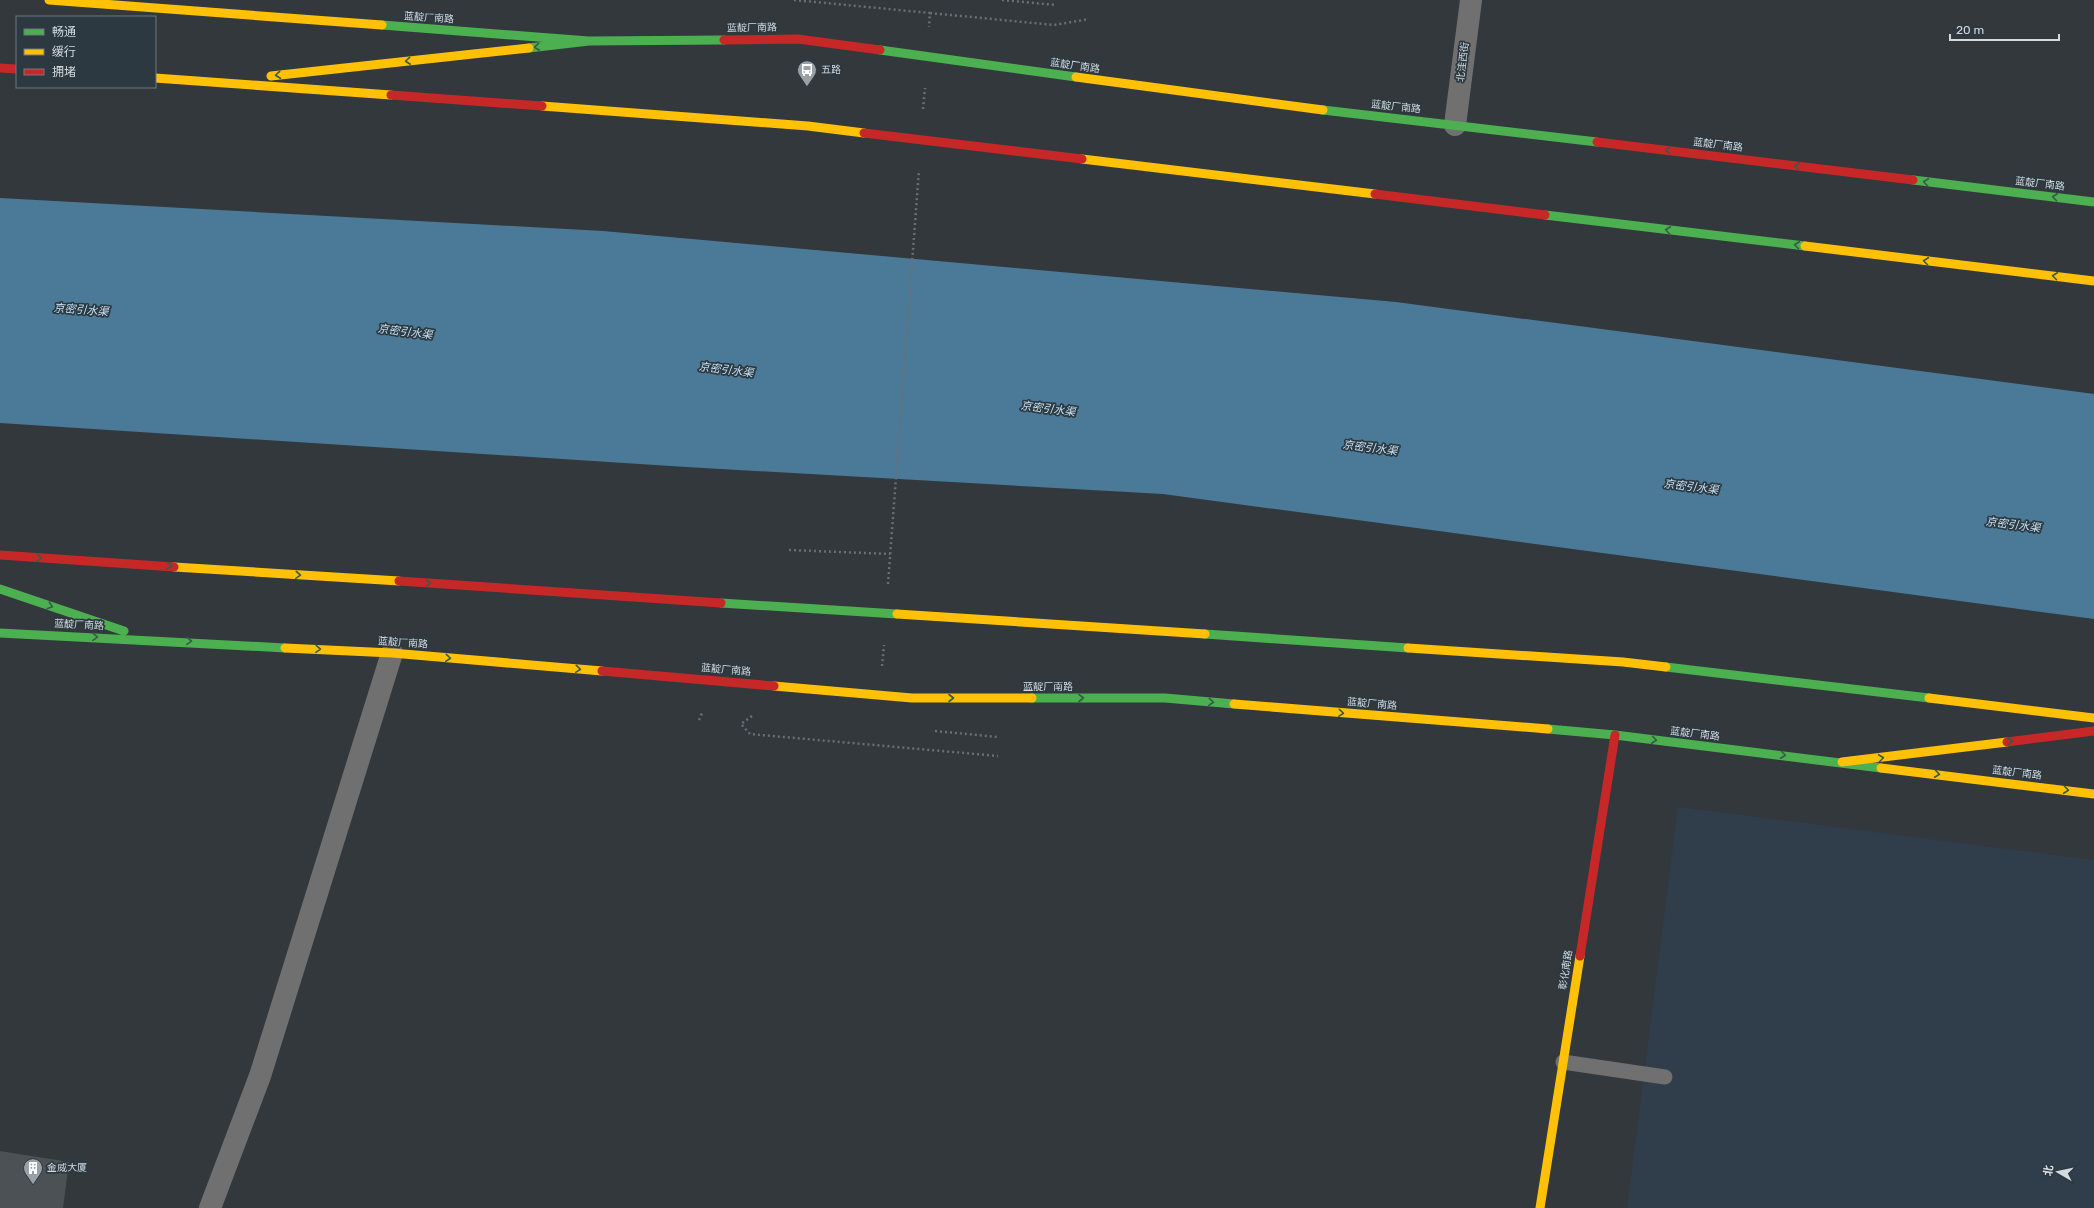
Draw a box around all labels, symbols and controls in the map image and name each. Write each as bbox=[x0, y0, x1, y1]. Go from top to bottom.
street label: 蓝靛厂南路 bbox=[404, 10, 454, 26]
legend bbox=[16, 16, 156, 88]
scale bar bbox=[1950, 16, 2059, 42]
street label: 蓝靛厂南路 bbox=[727, 22, 777, 34]
text: 20 m bbox=[1956, 23, 1984, 37]
text: 畅通 bbox=[52, 25, 76, 39]
street label: 北洼西街 bbox=[1455, 41, 1471, 83]
one-way arrow bbox=[534, 42, 540, 51]
text: 缓行 bbox=[52, 45, 76, 59]
one-way arrow bbox=[404, 57, 411, 66]
street label: 蓝靛厂南路 bbox=[1049, 57, 1101, 75]
bus stop icon: 五路 bbox=[796, 59, 818, 87]
place label: 五路 bbox=[821, 64, 841, 76]
text: 拥堵 bbox=[52, 65, 76, 79]
one-way arrow bbox=[275, 71, 281, 80]
street label: 蓝靛厂南路 bbox=[1371, 98, 1421, 116]
street label: 蓝靛厂南路 bbox=[1692, 136, 1744, 154]
one-way arrow bbox=[1665, 146, 1671, 155]
one-way arrow bbox=[1794, 162, 1800, 171]
street label: 蓝靛厂南路 bbox=[2014, 175, 2066, 193]
one-way arrow bbox=[1923, 177, 1929, 186]
one-way arrow bbox=[2052, 193, 2058, 202]
one-way arrow bbox=[1665, 225, 1671, 234]
one-way arrow bbox=[1794, 241, 1800, 250]
one-way arrow bbox=[1923, 257, 1929, 266]
one-way arrow bbox=[2052, 272, 2058, 281]
water label: 京密引水渠 bbox=[53, 302, 111, 319]
water label: 京密引水渠 bbox=[377, 322, 435, 342]
water label: 京密引水渠 bbox=[698, 360, 756, 380]
water label: 京密引水渠 bbox=[1020, 399, 1078, 419]
water label: 京密引水渠 bbox=[1342, 438, 1400, 458]
water label: 京密引水渠 bbox=[1663, 477, 1721, 497]
water label: 京密引水渠 bbox=[1985, 515, 2043, 535]
one-way arrow bbox=[36, 553, 42, 562]
one-way arrow bbox=[166, 562, 172, 571]
one-way arrow bbox=[295, 570, 301, 579]
one-way arrow bbox=[425, 579, 431, 588]
one-way arrow bbox=[47, 601, 54, 610]
street label: 蓝靛厂南路 bbox=[54, 618, 104, 632]
one-way arrow bbox=[92, 632, 98, 641]
street label: 蓝靛厂南路 bbox=[378, 635, 428, 651]
one-way arrow bbox=[186, 637, 192, 646]
one-way arrow bbox=[315, 644, 321, 653]
one-way arrow bbox=[445, 653, 451, 662]
street label: 蓝靛厂南路 bbox=[701, 662, 751, 678]
one-way arrow bbox=[575, 664, 581, 673]
street label: 蓝靛厂南路 bbox=[1023, 681, 1073, 693]
one-way arrow bbox=[948, 694, 954, 702]
one-way arrow bbox=[1078, 694, 1084, 702]
street label: 蓝靛厂南路 bbox=[1347, 696, 1397, 712]
one-way arrow bbox=[1208, 697, 1214, 706]
one-way arrow bbox=[1338, 708, 1344, 717]
street label: 蓝靛厂南路 bbox=[1669, 725, 1721, 743]
one-way arrow bbox=[1651, 735, 1657, 744]
one-way arrow bbox=[2007, 737, 2013, 746]
one-way arrow bbox=[1780, 751, 1786, 760]
one-way arrow bbox=[1878, 753, 1884, 762]
street label: 蓝靛厂南路 bbox=[1991, 764, 2043, 782]
one-way arrow bbox=[1933, 769, 1940, 778]
one-way arrow bbox=[2062, 785, 2069, 794]
street label: 彰化南路 bbox=[1557, 949, 1575, 991]
north arrow bbox=[2038, 1152, 2078, 1192]
building icon: 金威大厦 bbox=[22, 1157, 44, 1185]
place label: 金威大厦 bbox=[47, 1162, 87, 1174]
text: 北 bbox=[2041, 1164, 2056, 1177]

